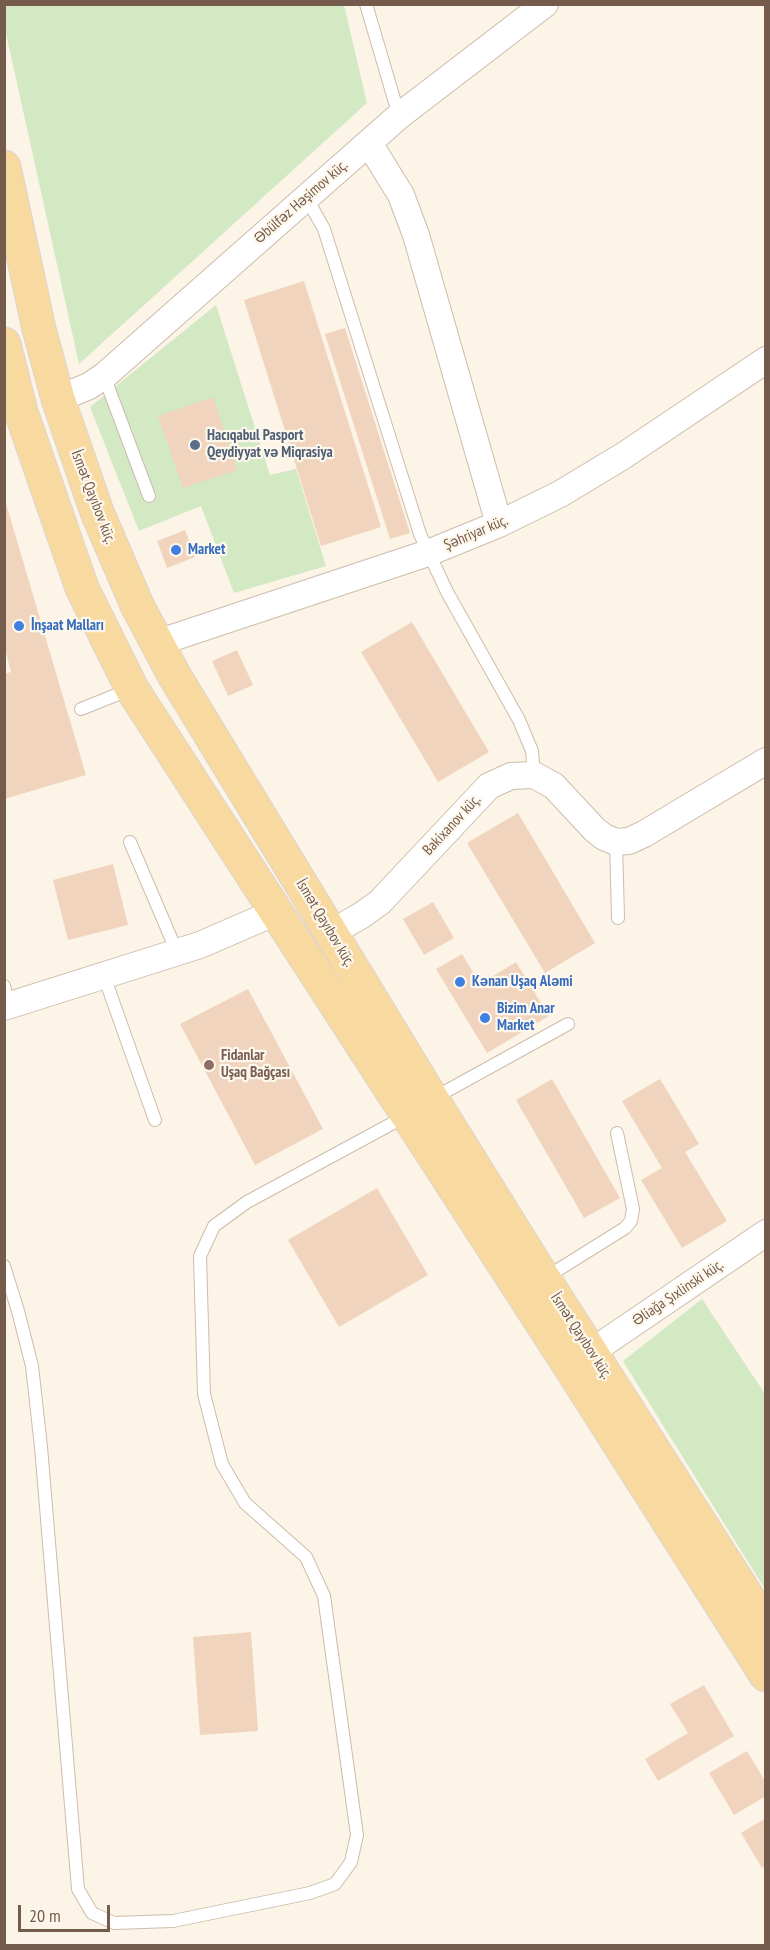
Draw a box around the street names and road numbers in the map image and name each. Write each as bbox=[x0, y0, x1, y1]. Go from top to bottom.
street label: Əbülfəz Həşimov küç. bbox=[250, 156, 352, 248]
street label: İsmət Qayıbov küç. bbox=[67, 447, 119, 547]
street label: Şəhriyar küç. bbox=[441, 511, 511, 555]
street label: Bakixanov küç. bbox=[419, 791, 485, 859]
street label: İsmət Qayıbov küç. bbox=[292, 876, 358, 970]
street label: Əliağa Şıxlinski küç. bbox=[629, 1256, 727, 1330]
street label: İsmət Qayıbov küç. bbox=[546, 1289, 616, 1383]

